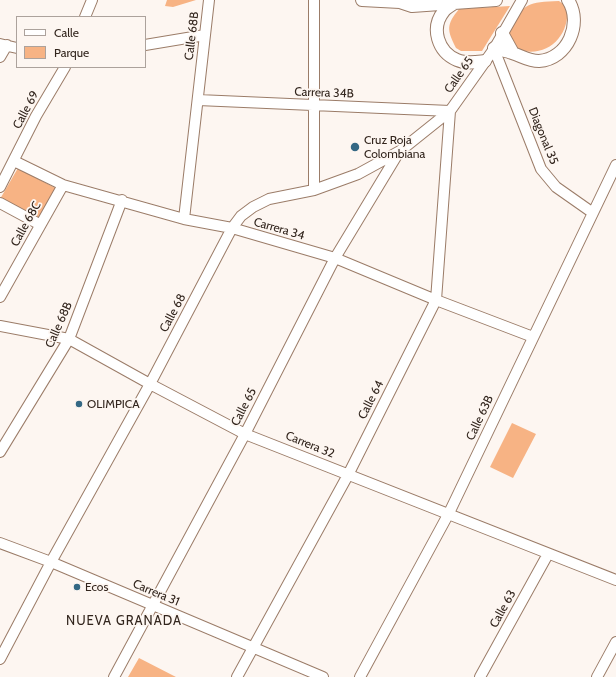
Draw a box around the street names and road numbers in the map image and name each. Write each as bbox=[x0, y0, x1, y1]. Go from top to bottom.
street label: Calle 68B bbox=[182, 11, 202, 61]
street label: Calle 65 bbox=[441, 54, 477, 96]
street label: Carrera 34B bbox=[294, 85, 354, 101]
street label: Calle 69 bbox=[10, 88, 42, 132]
street label: Diagonal 35 bbox=[525, 105, 561, 167]
street label: Calle 68C bbox=[8, 199, 44, 249]
street label: Carrera 34 bbox=[252, 215, 306, 243]
street label: Calle 68 bbox=[157, 291, 189, 335]
street label: Calle 68B bbox=[42, 300, 76, 350]
street label: Calle 64 bbox=[355, 378, 387, 422]
street label: Calle 65 bbox=[228, 386, 260, 428]
street label: Calle 63B bbox=[463, 393, 497, 443]
street label: Carrera 32 bbox=[283, 429, 337, 461]
street label: Carrera 31 bbox=[130, 577, 182, 609]
street label: Calle 63 bbox=[487, 588, 519, 630]

